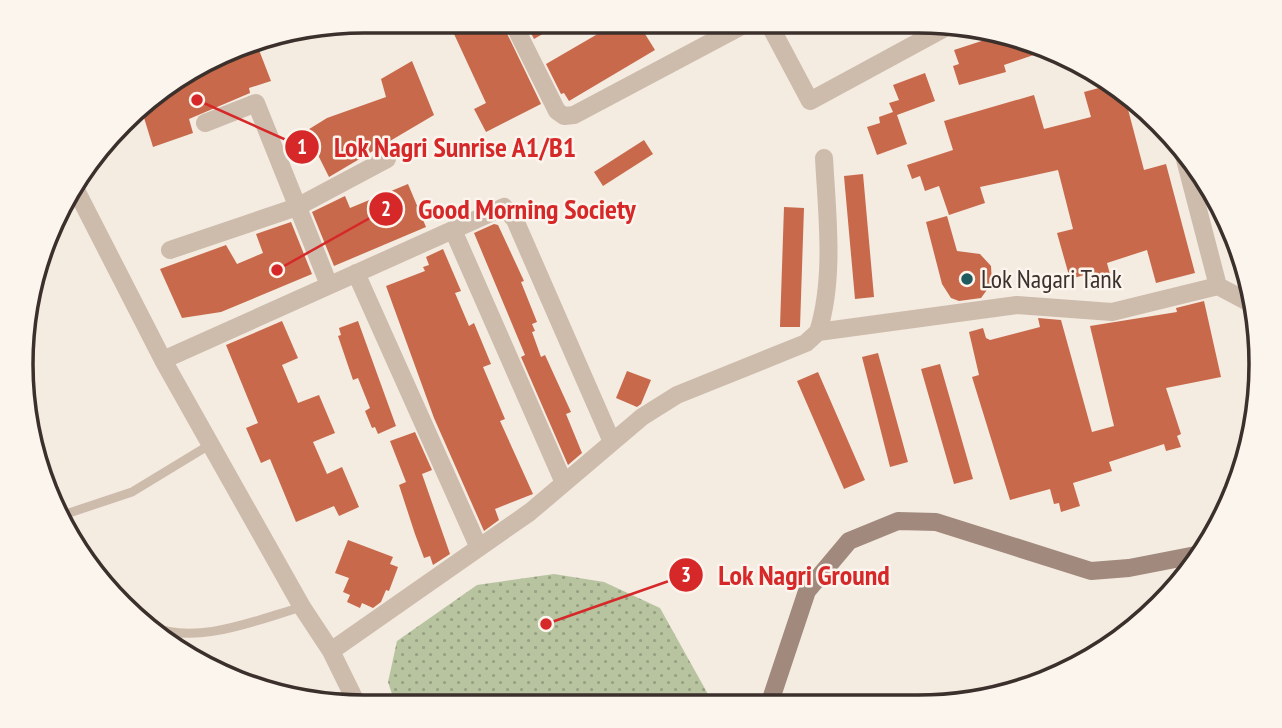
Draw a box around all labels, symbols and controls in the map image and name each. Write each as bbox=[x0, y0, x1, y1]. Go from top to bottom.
callout: Lok Nagri Sunrise A1/B1 bbox=[284, 123, 591, 172]
text: Lok Nagri Sunrise A1/B1 bbox=[334, 128, 576, 165]
text: 1 bbox=[297, 133, 307, 160]
callout: Good Morning Society bbox=[369, 184, 649, 233]
text: Good Morning Society bbox=[418, 190, 637, 227]
text: 2 bbox=[381, 195, 391, 222]
place label: Lok Nagari Tank bbox=[981, 262, 1122, 295]
marker: Lok Nagari Tank bbox=[959, 271, 975, 287]
callout: Lok Nagri Ground bbox=[669, 550, 904, 599]
text: Lok Nagri Ground bbox=[718, 556, 890, 593]
text: 3 bbox=[681, 561, 691, 588]

